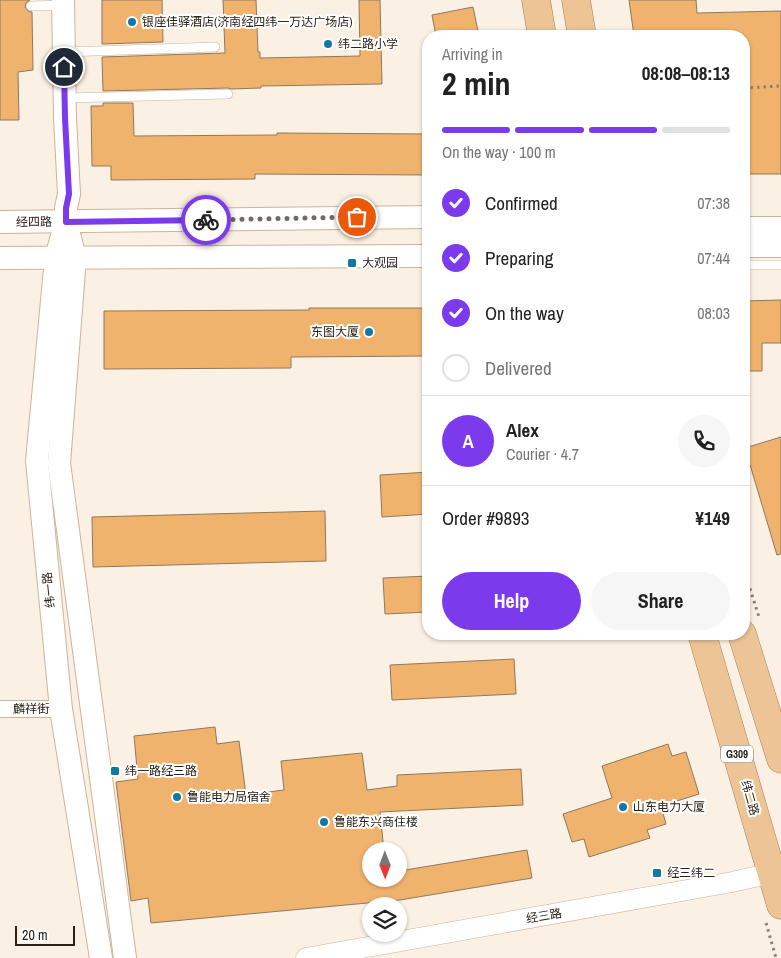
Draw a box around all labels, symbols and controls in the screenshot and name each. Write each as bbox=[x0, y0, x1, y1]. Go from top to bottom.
place label: 银座佳驿酒店(济南经四纬一万达广场店) bbox=[142, 14, 353, 30]
marker: 银座佳驿酒店(济南经四纬一万达广场店) bbox=[126, 16, 138, 28]
place label: 纬二路小学 bbox=[338, 36, 398, 52]
marker: 纬二路小学 bbox=[322, 38, 334, 50]
text: Arriving in bbox=[442, 43, 503, 65]
pin bbox=[43, 46, 85, 88]
icon: home bbox=[50, 53, 78, 81]
text: 08:08–08:13 bbox=[642, 60, 730, 86]
text: 2 min bbox=[442, 62, 511, 105]
text: On the way · 100 m bbox=[442, 141, 556, 163]
icon: check bbox=[442, 189, 470, 217]
text: Confirmed bbox=[485, 190, 558, 216]
text: 07:38 bbox=[697, 192, 730, 214]
courier bbox=[181, 195, 231, 245]
pin bbox=[336, 196, 378, 238]
icon: bag bbox=[343, 203, 371, 231]
icon: bike bbox=[192, 206, 220, 234]
street label: 经四路 bbox=[16, 214, 52, 230]
icon: check bbox=[442, 244, 470, 272]
text: Preparing bbox=[485, 245, 553, 271]
text: 07:44 bbox=[697, 247, 730, 269]
place label: 大观园 bbox=[362, 255, 398, 271]
marker: 大观园 bbox=[346, 257, 358, 269]
icon: check bbox=[442, 299, 470, 327]
text: On the way bbox=[485, 300, 564, 326]
text: 08:03 bbox=[697, 302, 730, 324]
place label: 东图大厦 bbox=[311, 324, 359, 340]
marker: 东图大厦 bbox=[363, 326, 375, 338]
text: Delivered bbox=[485, 355, 552, 381]
button: phone bbox=[678, 415, 730, 467]
text: Alex bbox=[506, 417, 539, 443]
text: A bbox=[462, 428, 474, 454]
text: Courier · 4.7 bbox=[506, 443, 579, 465]
text: Order #9893 bbox=[442, 505, 529, 531]
text: ¥149 bbox=[695, 505, 730, 531]
street label: 纬一路 bbox=[39, 571, 59, 609]
button: Help bbox=[442, 572, 581, 630]
button: Share bbox=[591, 572, 730, 630]
street label: 麟祥街 bbox=[13, 701, 49, 717]
road number: G309 bbox=[721, 746, 753, 762]
place label: 纬一路经三路 bbox=[125, 763, 197, 779]
marker: 纬一路经三路 bbox=[109, 765, 121, 777]
street label: 纬二路 bbox=[737, 778, 763, 818]
place label: 鲁能电力局宿舍 bbox=[187, 789, 271, 805]
marker: 鲁能电力局宿舍 bbox=[171, 791, 183, 803]
place label: 山东电力大厦 bbox=[633, 799, 705, 815]
marker: 山东电力大厦 bbox=[617, 801, 629, 813]
place label: 鲁能东兴商住楼 bbox=[334, 814, 418, 830]
marker: 鲁能东兴商住楼 bbox=[318, 816, 330, 828]
north arrow bbox=[362, 842, 408, 888]
map controls bbox=[362, 842, 407, 942]
place label: 经三纬二 bbox=[667, 865, 715, 881]
marker: 经三纬二 bbox=[651, 867, 663, 879]
button: layers bbox=[362, 897, 407, 942]
street label: 经三路 bbox=[525, 905, 563, 927]
scale bar bbox=[15, 923, 75, 946]
text: 20 m bbox=[22, 926, 48, 944]

